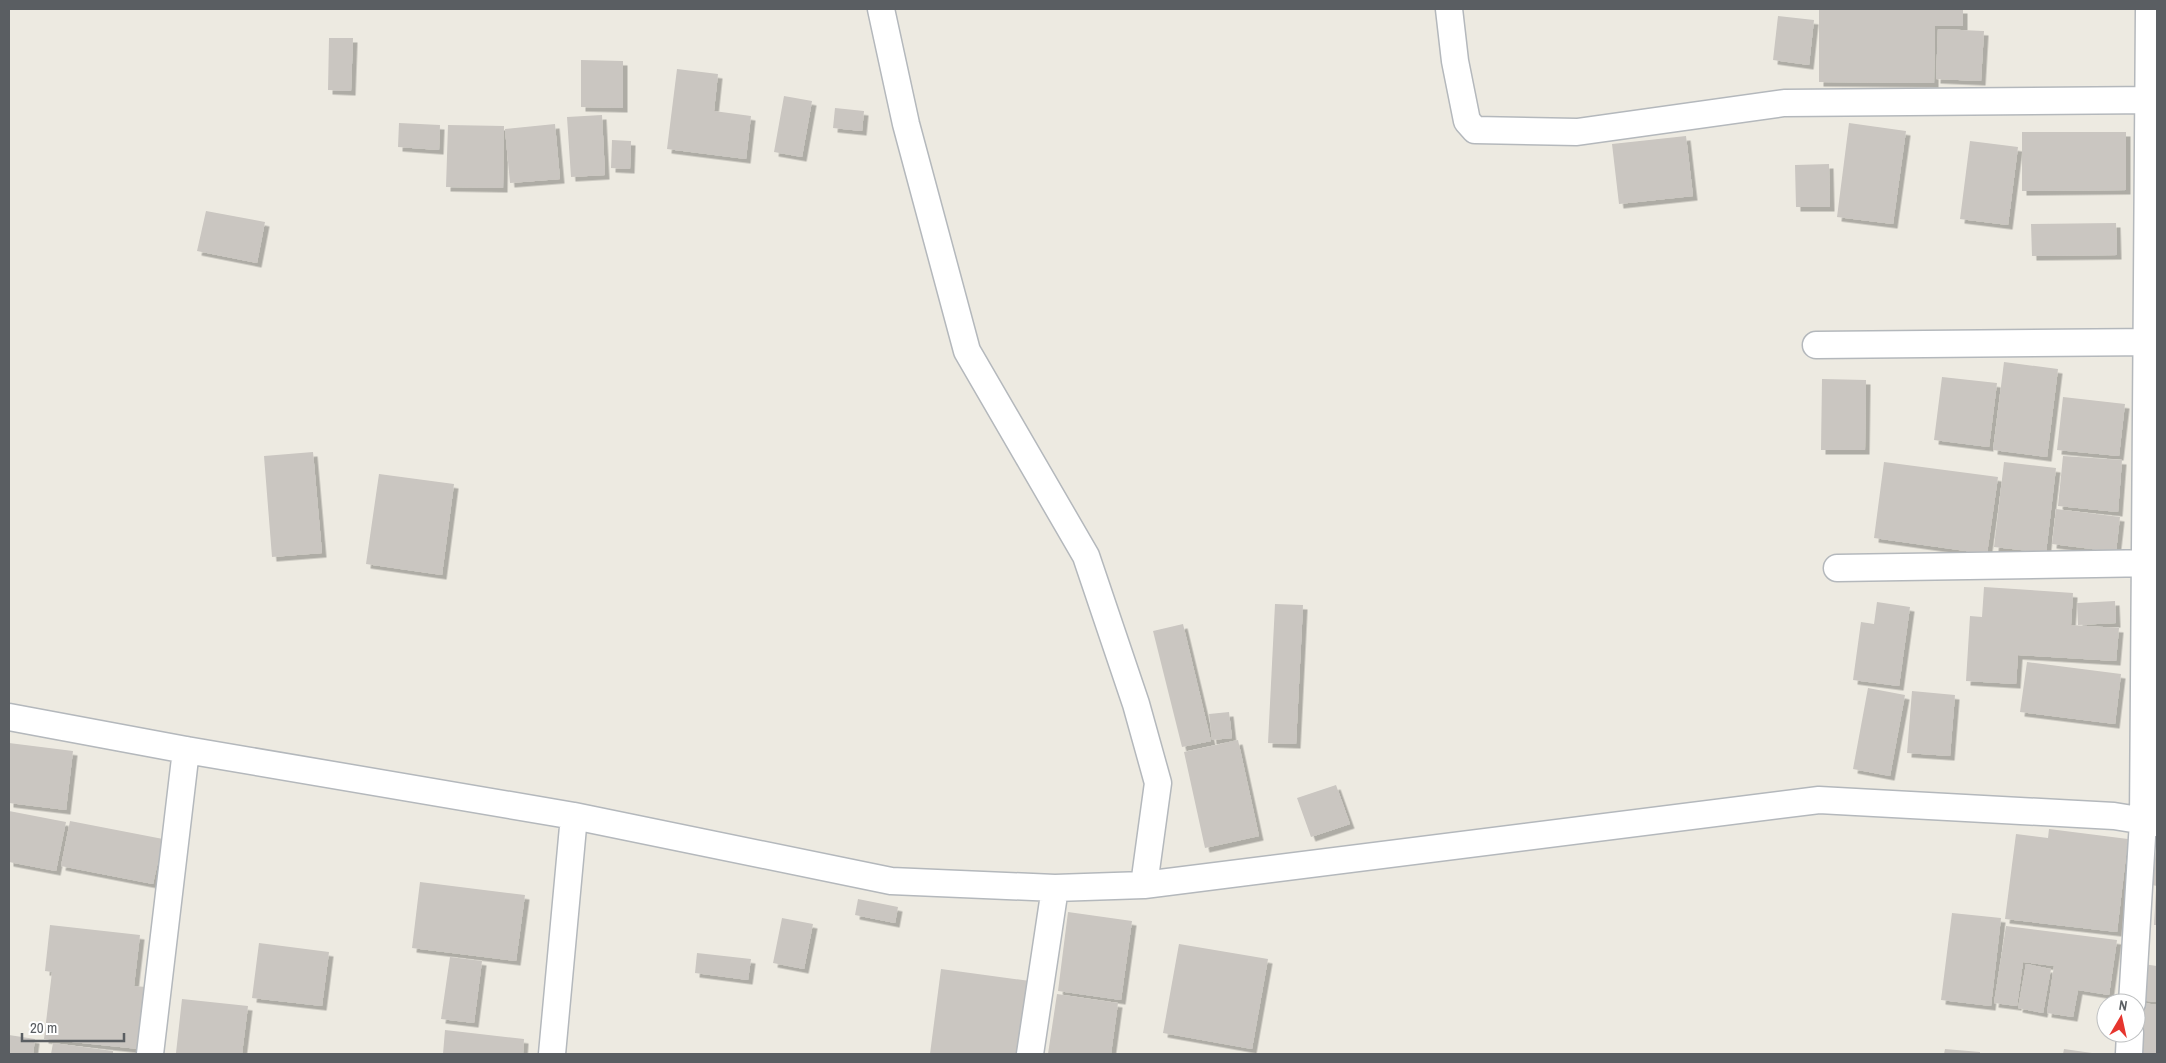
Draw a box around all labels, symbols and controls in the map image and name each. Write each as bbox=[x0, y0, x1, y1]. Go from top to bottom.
north arrow bbox=[2096, 993, 2146, 1043]
text: N bbox=[2118, 996, 2129, 1015]
scale bar bbox=[22, 1010, 125, 1042]
text: 20 m bbox=[30, 1017, 57, 1038]

